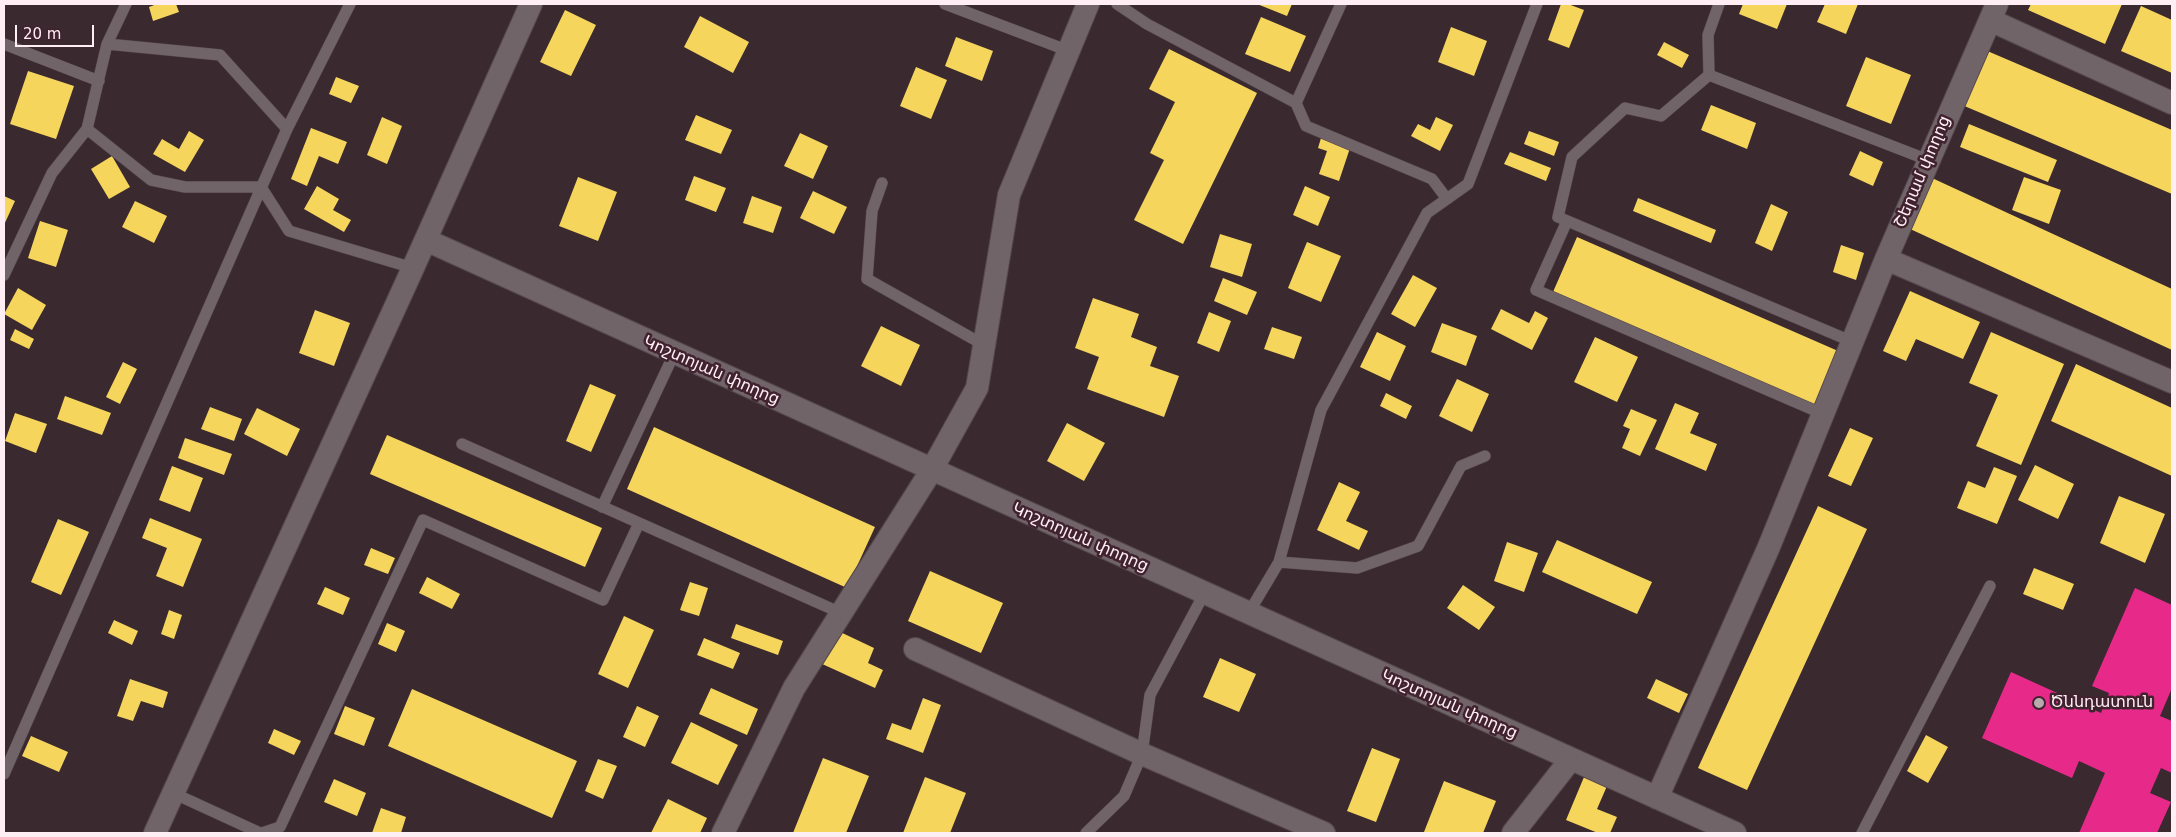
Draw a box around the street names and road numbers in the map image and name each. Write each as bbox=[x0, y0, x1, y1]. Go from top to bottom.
street label: Շերամ փողոց bbox=[1891, 113, 1955, 231]
street label: Կոշտոյան փողոց bbox=[640, 332, 782, 410]
street label: Կոշտոյան փողոց bbox=[1009, 499, 1151, 577]
street label: Կոշտոյան փողոց bbox=[1378, 666, 1520, 744]

